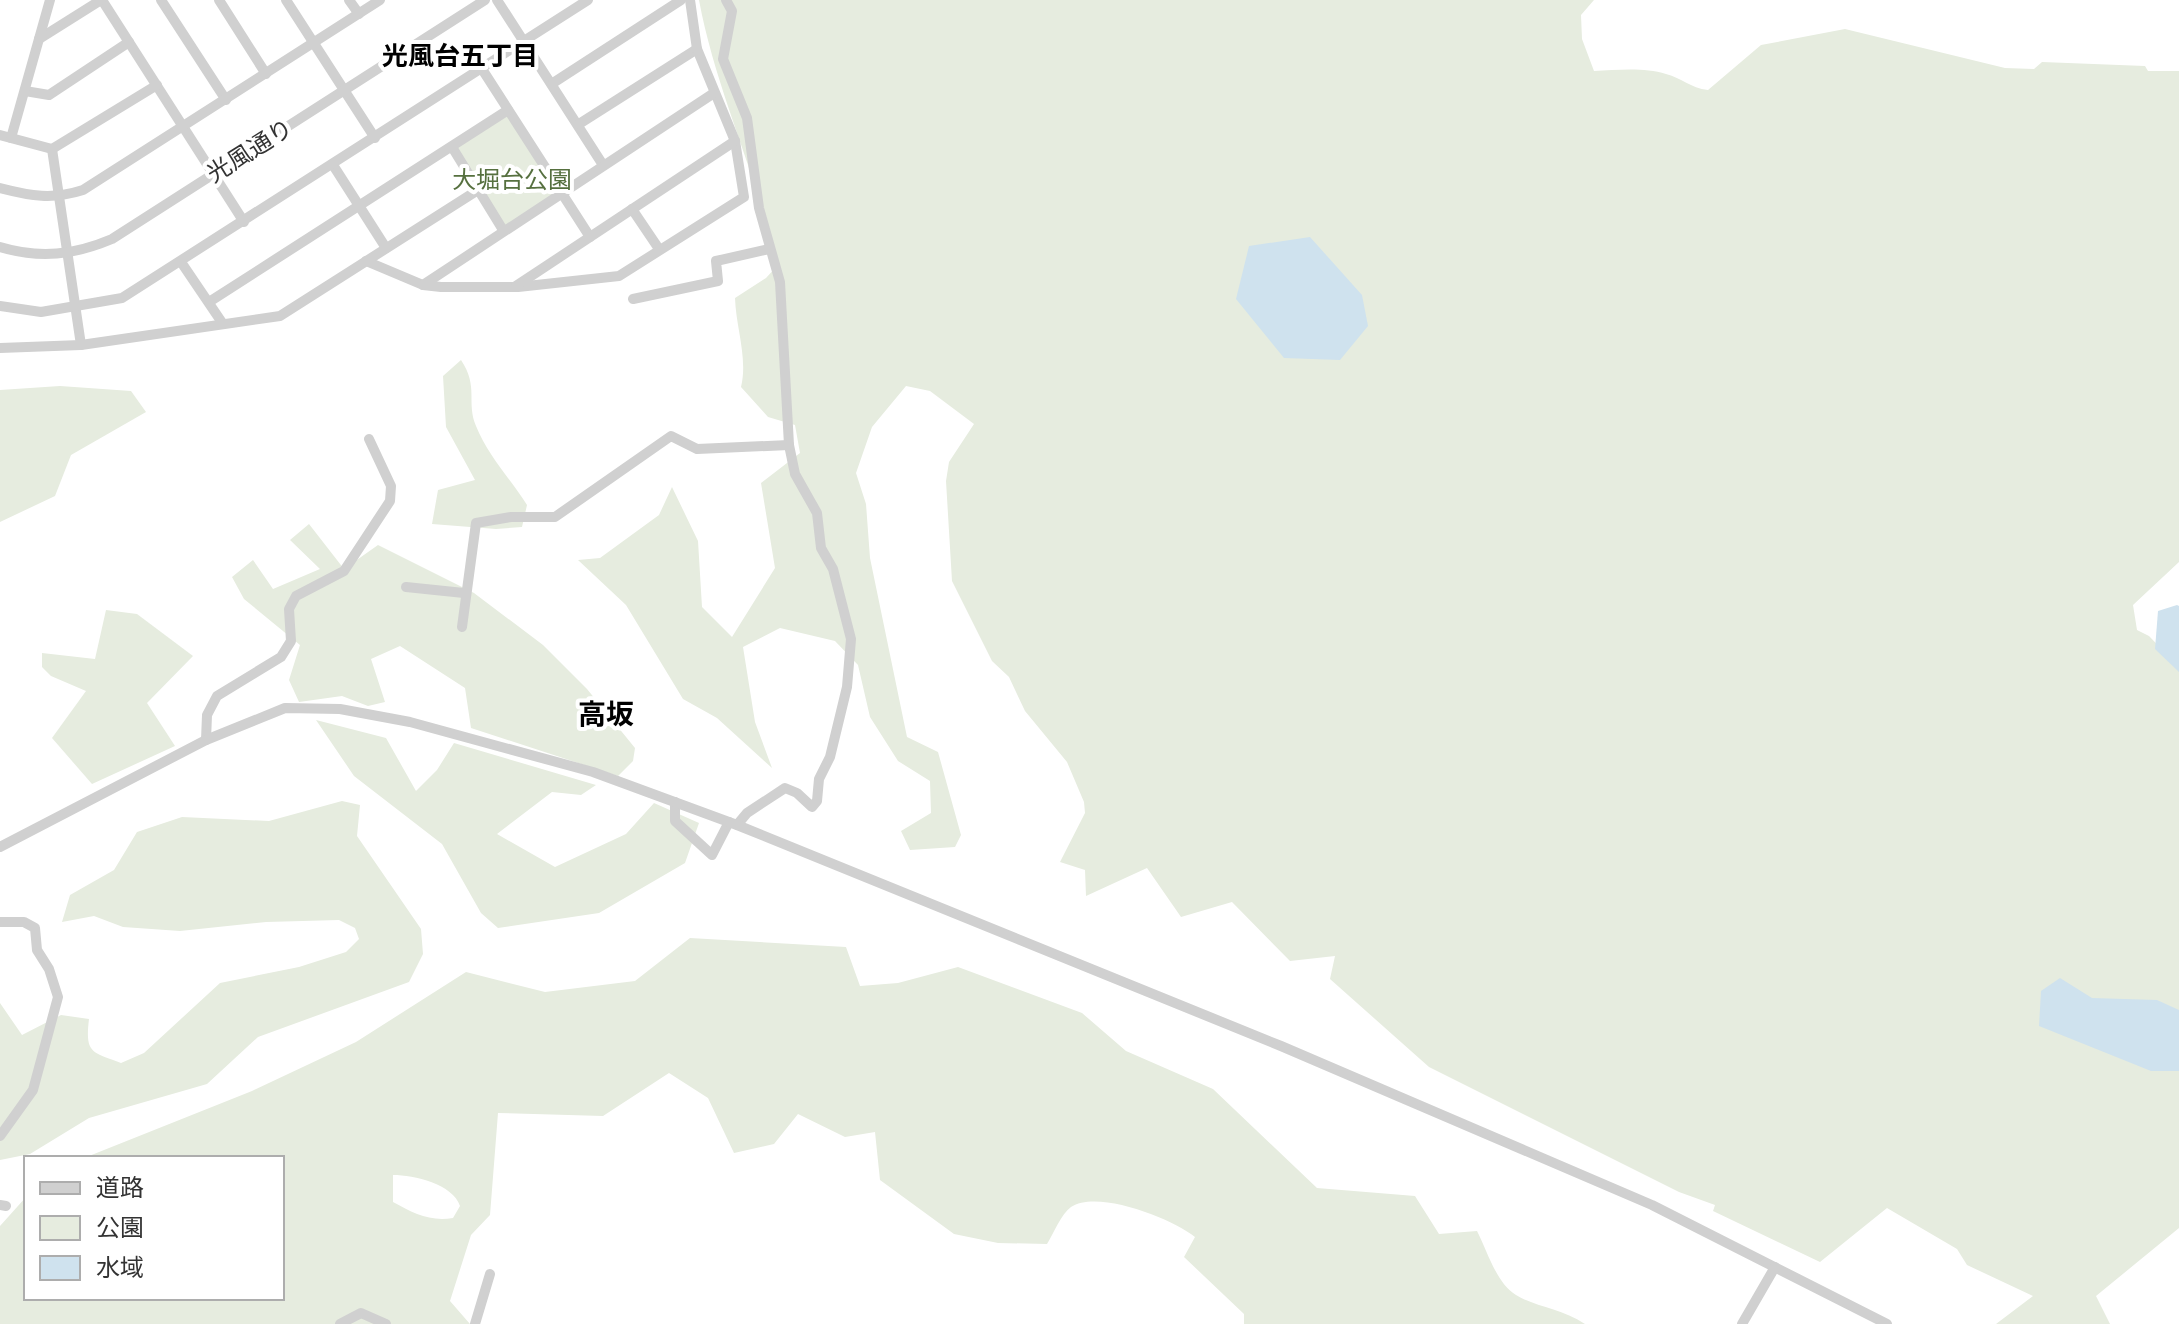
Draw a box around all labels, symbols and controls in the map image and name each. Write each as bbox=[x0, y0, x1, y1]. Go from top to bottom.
district label: 光風台五丁目 bbox=[382, 39, 538, 71]
street label: 光風通り bbox=[201, 112, 298, 187]
park label: 大堀台公園 bbox=[452, 164, 572, 193]
district label: 高坂 bbox=[578, 696, 634, 730]
legend bbox=[24, 1156, 284, 1300]
text: 道路 bbox=[96, 1172, 144, 1201]
text: 公園 bbox=[96, 1212, 144, 1241]
text: 水域 bbox=[96, 1252, 144, 1281]

